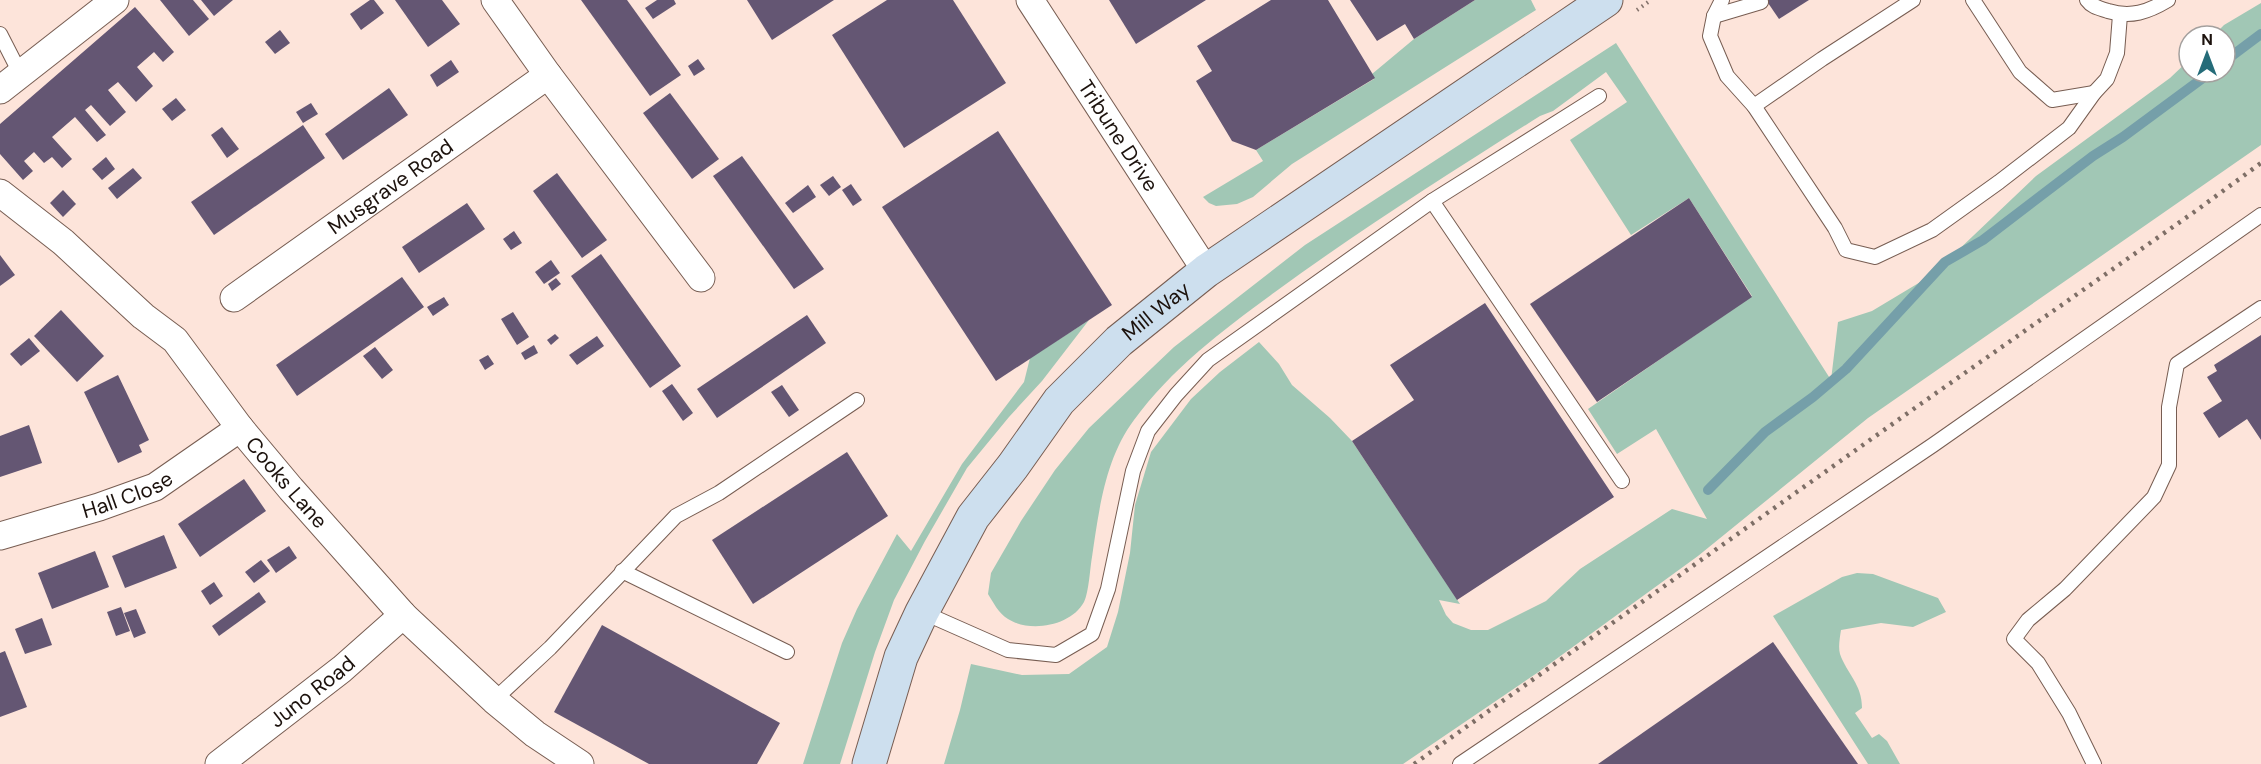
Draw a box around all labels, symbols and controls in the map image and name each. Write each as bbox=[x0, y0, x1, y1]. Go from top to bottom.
north arrow bbox=[2177, 24, 2237, 84]
text: N bbox=[2201, 29, 2213, 50]
street label: Tribune Drive bbox=[1072, 75, 1165, 197]
street label: Musgrave Road bbox=[322, 133, 459, 241]
street label: Mill Way bbox=[1116, 275, 1196, 347]
street label: Cooks Lane bbox=[239, 431, 334, 535]
street label: Hall Close bbox=[79, 465, 179, 525]
street label: Juno Road bbox=[264, 650, 361, 734]

